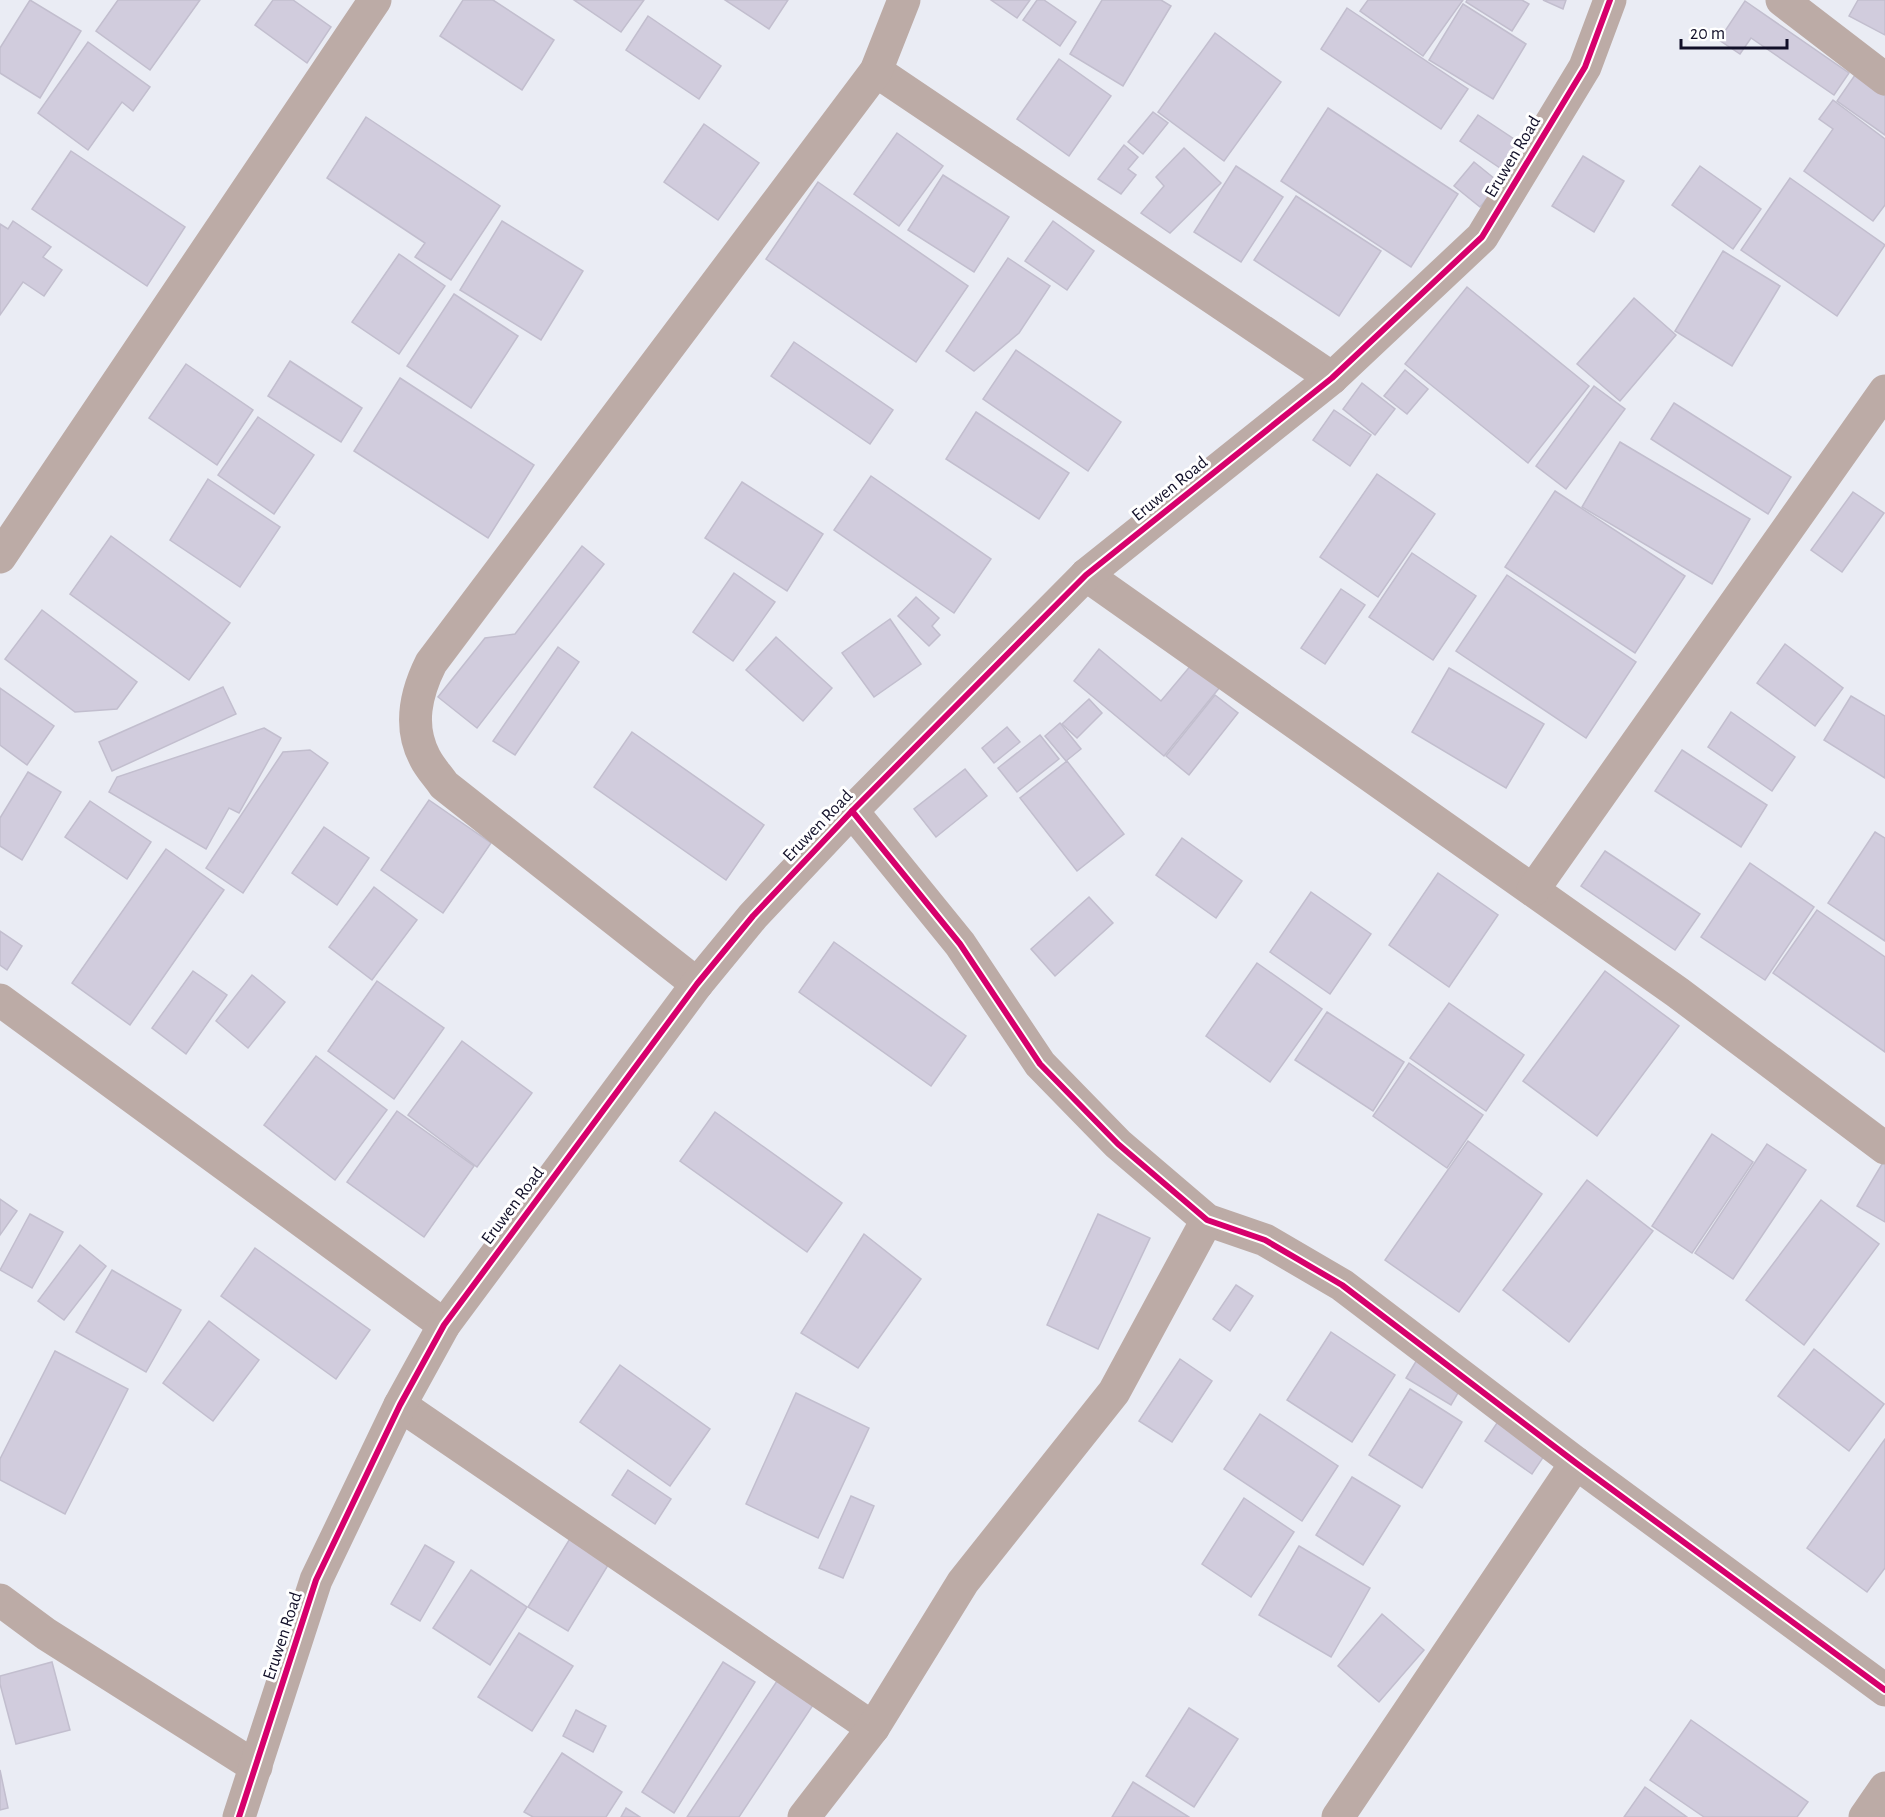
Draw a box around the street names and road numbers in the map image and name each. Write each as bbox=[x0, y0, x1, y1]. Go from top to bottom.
street label: Eruwen Road bbox=[1482, 113, 1544, 201]
street label: Eruwen Road bbox=[1129, 453, 1211, 525]
street label: Eruwen Road bbox=[780, 787, 856, 865]
street label: Eruwen Road bbox=[478, 1164, 548, 1248]
street label: Eruwen Road bbox=[260, 1590, 306, 1682]

